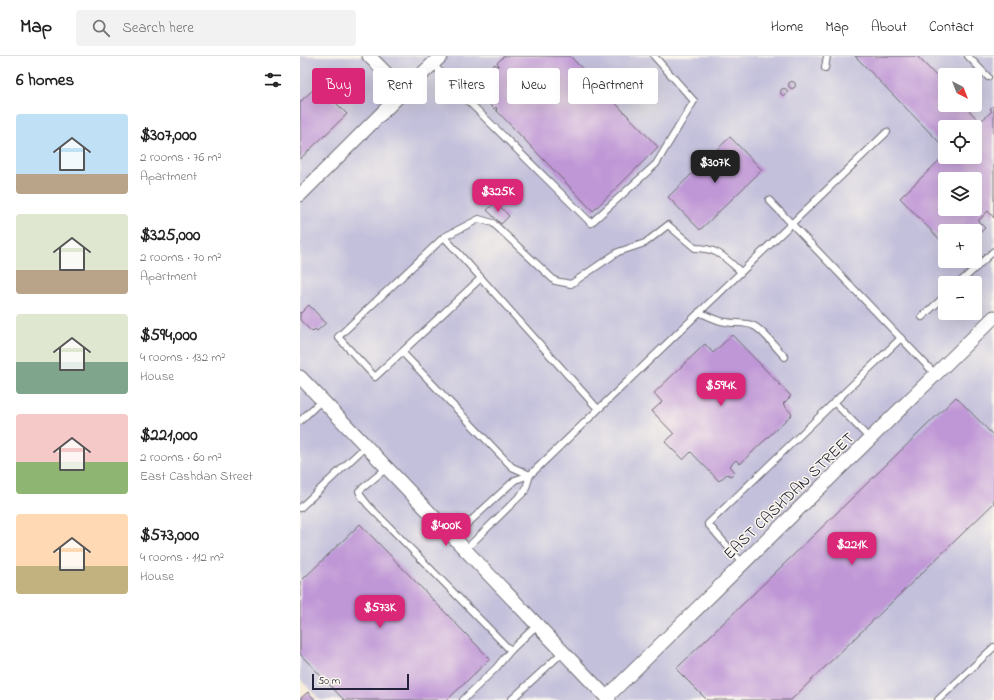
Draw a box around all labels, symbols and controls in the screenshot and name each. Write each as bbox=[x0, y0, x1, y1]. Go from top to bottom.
search box bbox=[76, 10, 356, 46]
text: Map bbox=[20, 14, 52, 41]
icon: search bbox=[90, 17, 112, 39]
text: Search here bbox=[122, 17, 194, 39]
text: Home bbox=[771, 17, 803, 38]
text: Map bbox=[825, 17, 849, 38]
text: About bbox=[871, 17, 907, 38]
text: Contact bbox=[929, 17, 974, 38]
text: 6 homes bbox=[16, 68, 74, 93]
chip: Buy bbox=[312, 68, 365, 104]
chip: Rent bbox=[373, 68, 427, 104]
chip: Filters bbox=[435, 68, 499, 104]
chip: New bbox=[507, 68, 560, 104]
chip: Apartment bbox=[568, 68, 658, 104]
north arrow bbox=[938, 68, 982, 112]
map controls bbox=[938, 68, 982, 320]
icon: filters bbox=[262, 69, 284, 91]
button: locate bbox=[938, 120, 982, 164]
text: $307,000 bbox=[140, 123, 197, 148]
icon: home bbox=[48, 130, 96, 178]
text: 2 rooms · 76 m² bbox=[140, 148, 222, 167]
pin: $307K bbox=[687, 150, 743, 184]
text: $307K bbox=[700, 153, 730, 172]
text: Apartment bbox=[140, 167, 197, 186]
button: layers bbox=[938, 172, 982, 216]
pin: $325K bbox=[470, 179, 526, 213]
text: $325K bbox=[481, 182, 515, 201]
text: $325,000 bbox=[140, 223, 200, 248]
button: + bbox=[938, 224, 982, 268]
icon: home bbox=[48, 230, 96, 278]
text: 2 rooms · 70 m² bbox=[140, 248, 221, 267]
text: Apartment bbox=[140, 267, 197, 286]
button: − bbox=[938, 276, 982, 320]
text: $594,000 bbox=[140, 323, 197, 348]
icon: home bbox=[48, 330, 96, 378]
text: 4 rooms · 132 m² bbox=[140, 348, 225, 367]
text: House bbox=[140, 367, 174, 386]
pin: $594K bbox=[693, 373, 749, 407]
text: $594K bbox=[706, 376, 736, 395]
text: $221,000 bbox=[140, 423, 198, 448]
street label: EAST CASHDAN STREET bbox=[718, 427, 860, 566]
icon: home bbox=[48, 430, 96, 478]
text: 2 rooms · 60 m² bbox=[140, 448, 222, 467]
text: East Cashdan Street bbox=[140, 467, 253, 486]
pin: $400K bbox=[418, 513, 474, 547]
text: $400K bbox=[431, 516, 461, 535]
text: $573,000 bbox=[140, 523, 199, 548]
icon: home bbox=[48, 530, 96, 578]
pin: $221K bbox=[824, 532, 880, 566]
text: $221K bbox=[836, 535, 868, 554]
text: 4 rooms · 112 m² bbox=[140, 548, 224, 567]
text: House bbox=[140, 567, 174, 586]
pin: $573K bbox=[352, 595, 408, 629]
text: $573K bbox=[364, 598, 396, 617]
scale bar bbox=[312, 672, 409, 691]
text: 50 m bbox=[318, 673, 340, 689]

